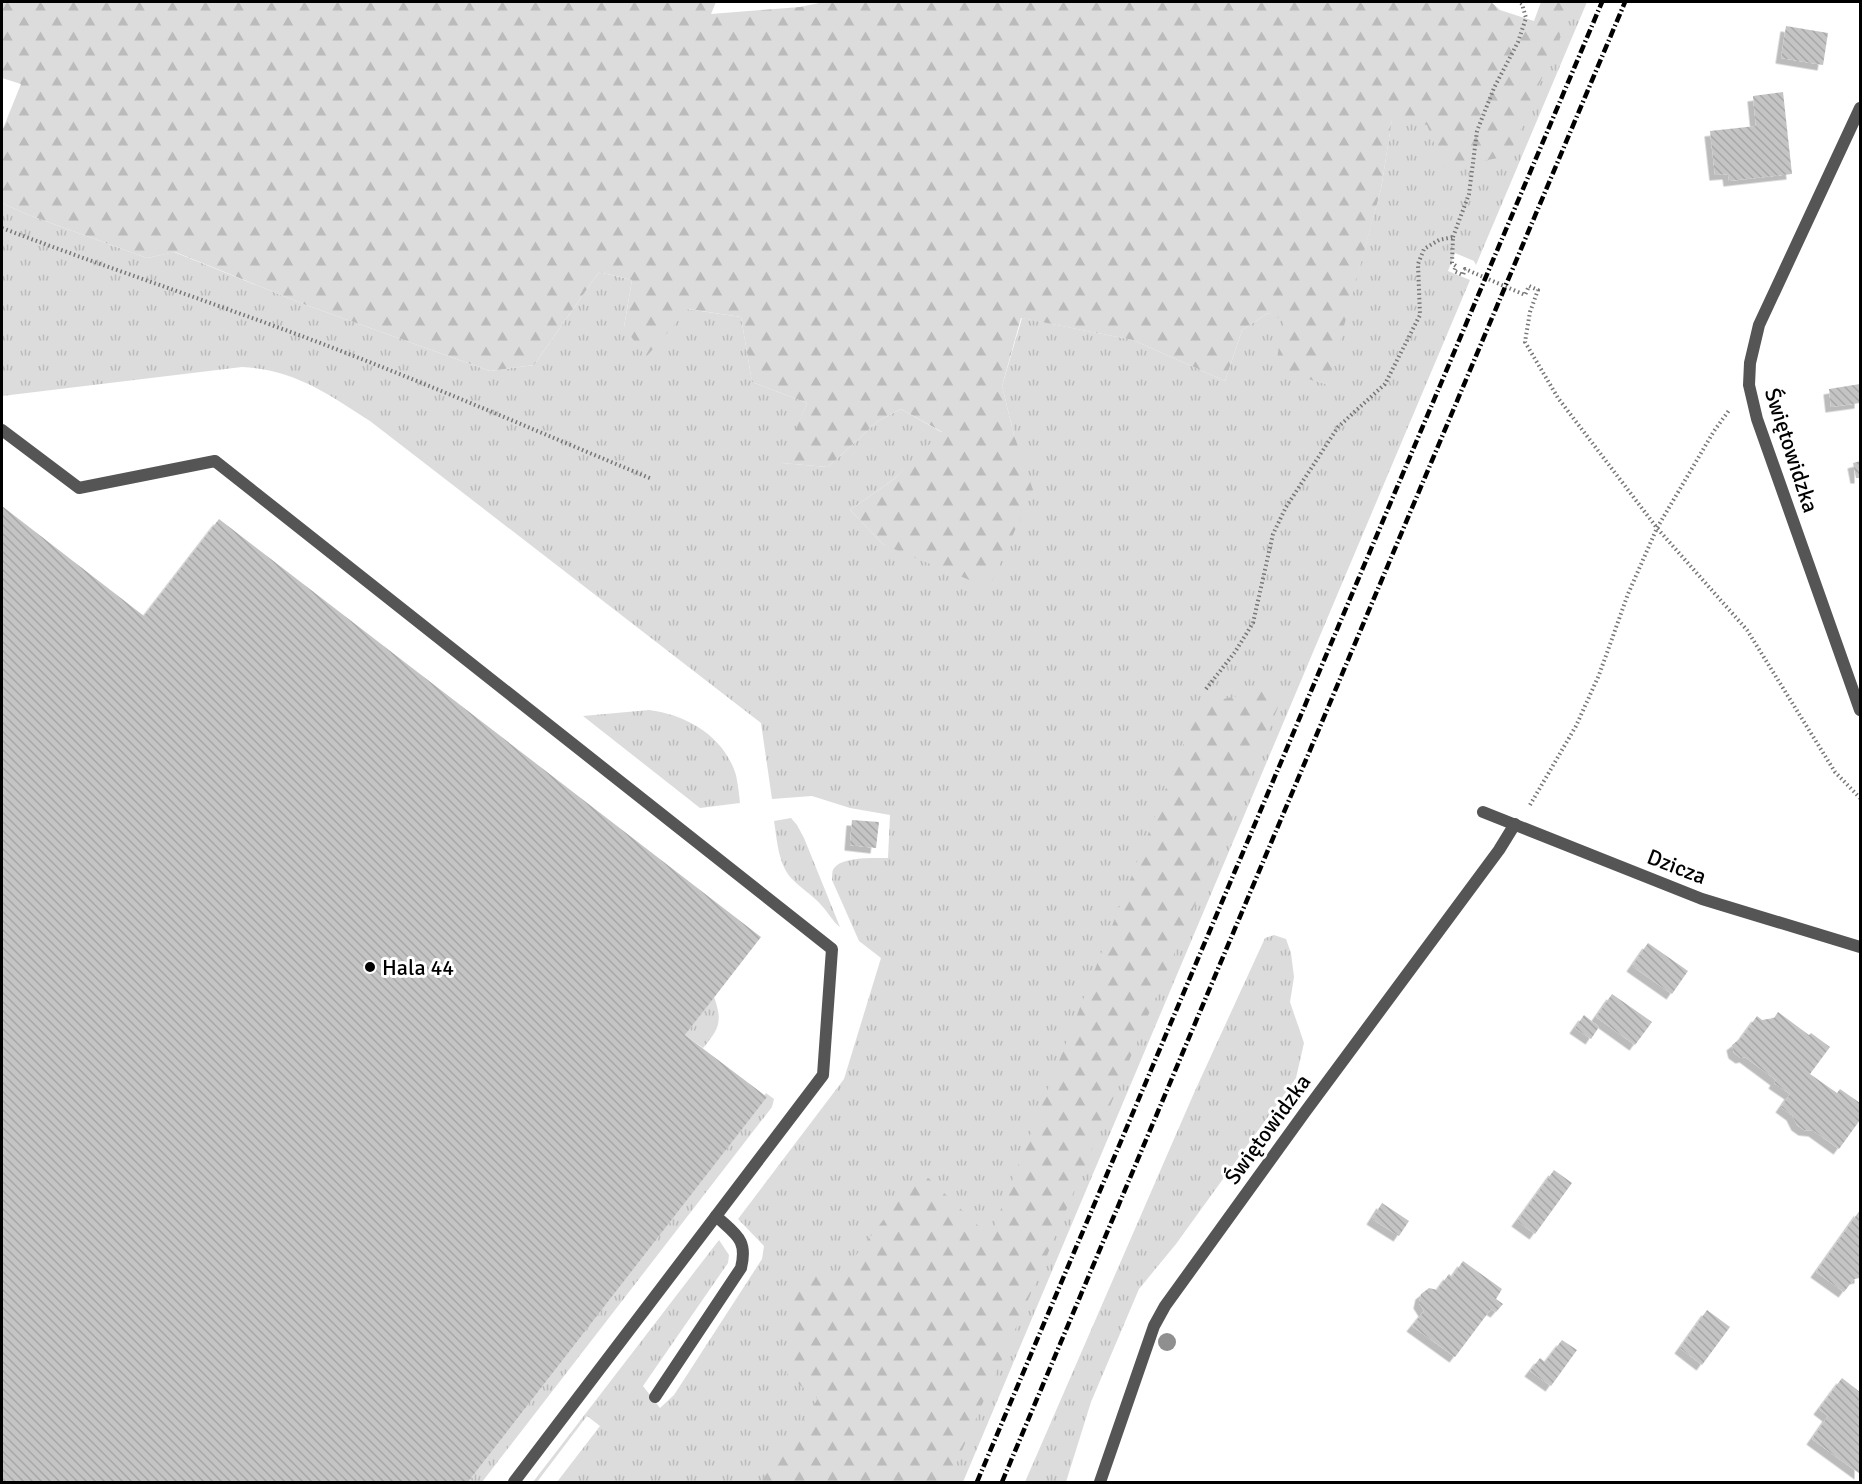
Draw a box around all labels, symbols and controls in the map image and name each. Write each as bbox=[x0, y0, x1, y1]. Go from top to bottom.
street label: Świętowidzka bbox=[1759, 384, 1824, 516]
street label: Dzicza bbox=[1643, 843, 1710, 890]
place label: Hala 44 bbox=[382, 954, 454, 981]
marker: Hala 44 bbox=[363, 960, 377, 974]
street label: Świętowidzka bbox=[1218, 1069, 1316, 1190]

